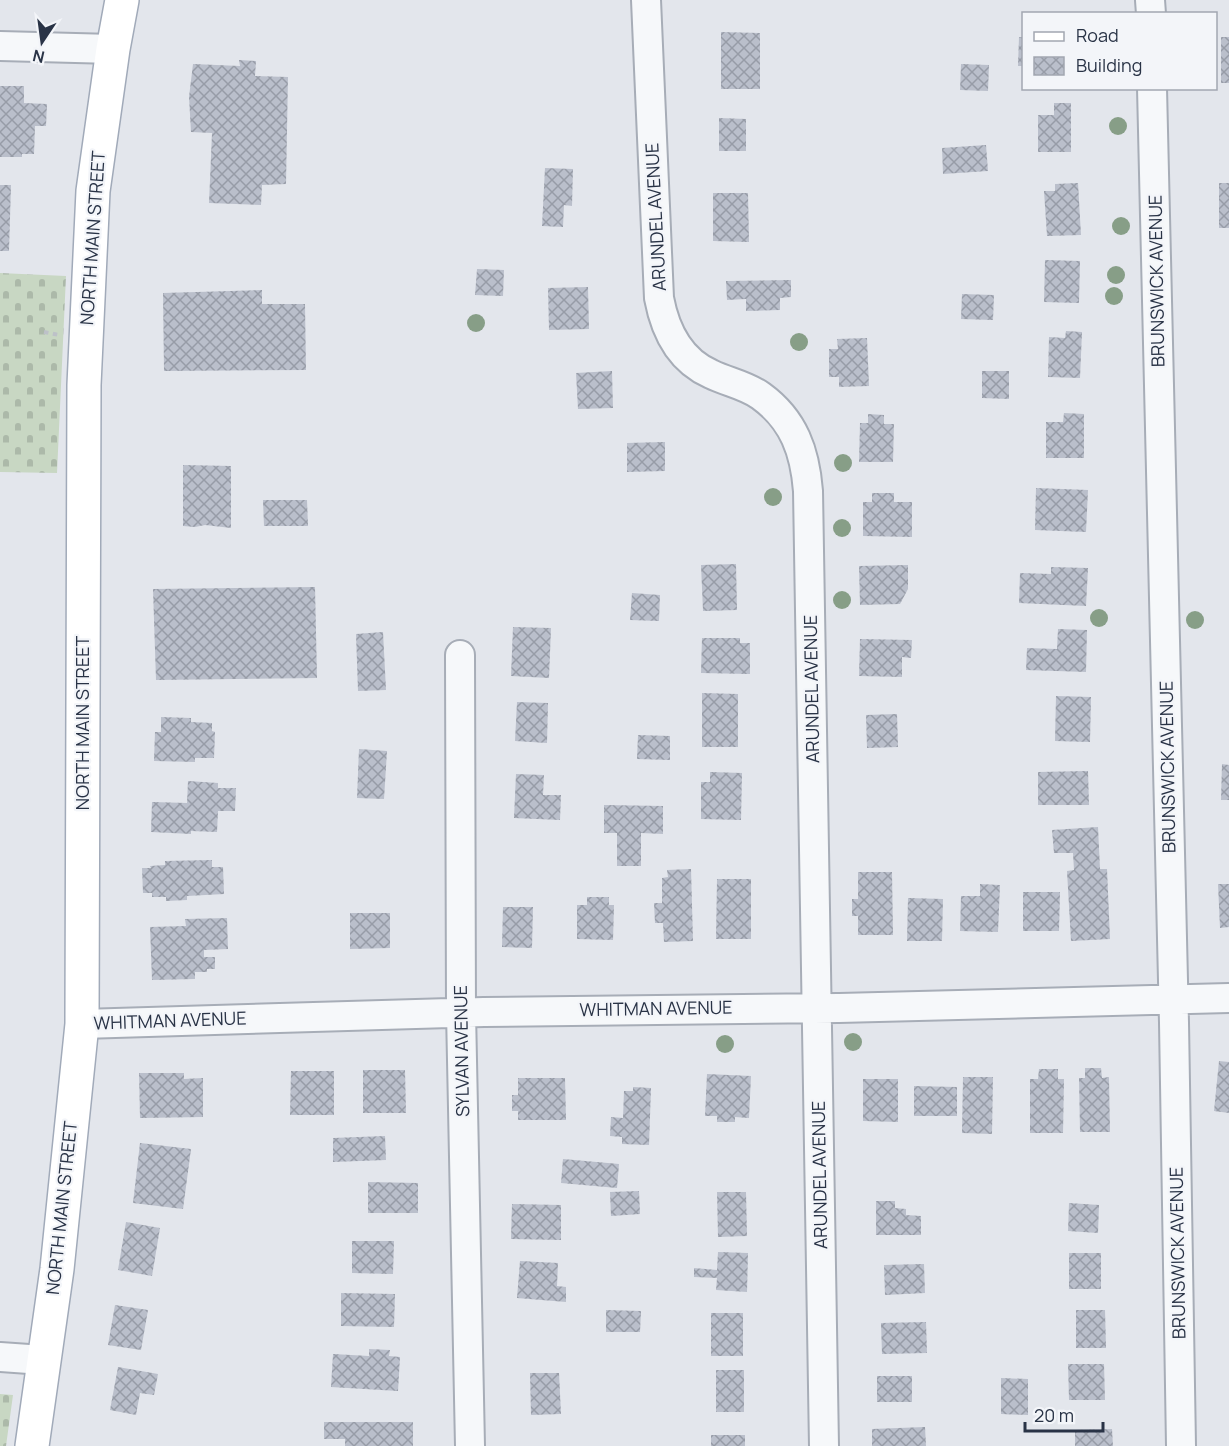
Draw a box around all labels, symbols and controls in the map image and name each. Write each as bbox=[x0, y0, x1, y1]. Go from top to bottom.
north arrow bbox=[12, 12, 72, 72]
legend bbox=[1022, 12, 1217, 90]
text: Road bbox=[1076, 23, 1119, 47]
text: N bbox=[31, 45, 47, 69]
text: Building bbox=[1076, 53, 1142, 77]
street label: ARUNDEL AVENUE bbox=[639, 142, 671, 292]
street label: NORTH MAIN STREET bbox=[74, 150, 110, 326]
street label: BRUNSWICK AVENUE bbox=[1142, 195, 1170, 367]
street label: ARUNDEL AVENUE bbox=[798, 615, 824, 763]
street label: NORTH MAIN STREET bbox=[70, 636, 94, 810]
street label: BRUNSWICK AVENUE bbox=[1153, 681, 1181, 853]
street label: SYLVAN AVENUE bbox=[448, 985, 474, 1117]
street label: WHITMAN AVENUE bbox=[579, 995, 733, 1021]
street label: WHITMAN AVENUE bbox=[93, 1005, 247, 1035]
street label: ARUNDEL AVENUE bbox=[806, 1101, 832, 1249]
street label: NORTH MAIN STREET bbox=[40, 1120, 82, 1296]
street label: BRUNSWICK AVENUE bbox=[1163, 1167, 1191, 1339]
scale bar bbox=[1025, 1395, 1103, 1433]
text: 20 m bbox=[1034, 1403, 1074, 1427]

